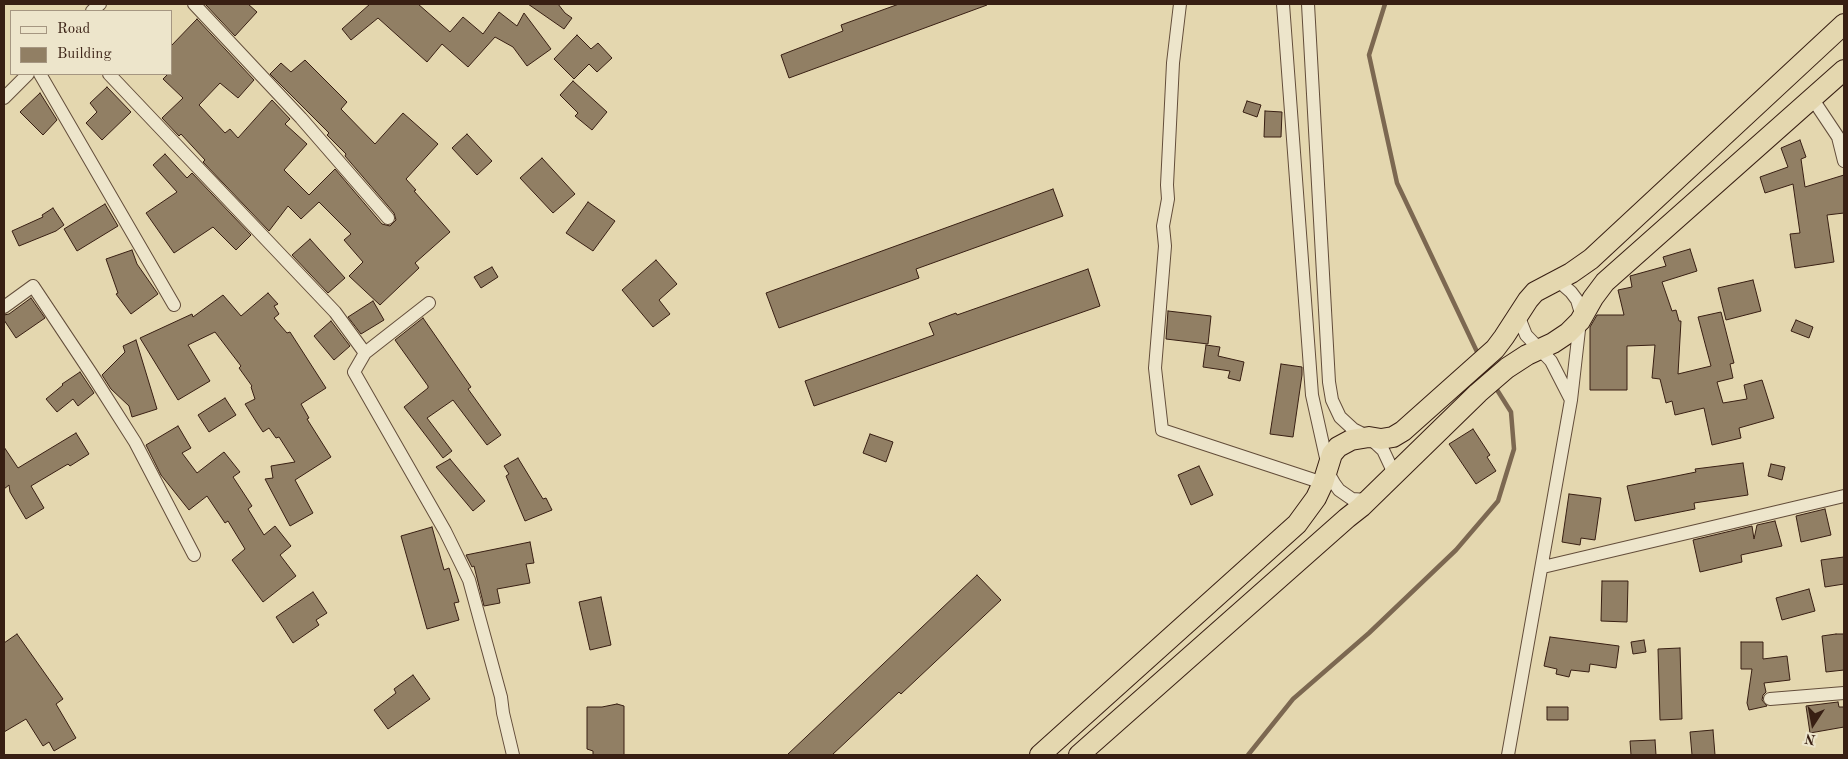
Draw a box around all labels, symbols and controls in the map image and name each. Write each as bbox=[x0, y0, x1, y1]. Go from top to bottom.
legend bbox=[10, 10, 172, 75]
text: Road bbox=[57, 22, 90, 37]
text: Building bbox=[57, 47, 112, 62]
north arrow bbox=[1788, 699, 1838, 749]
text: N bbox=[1804, 731, 1817, 747]

